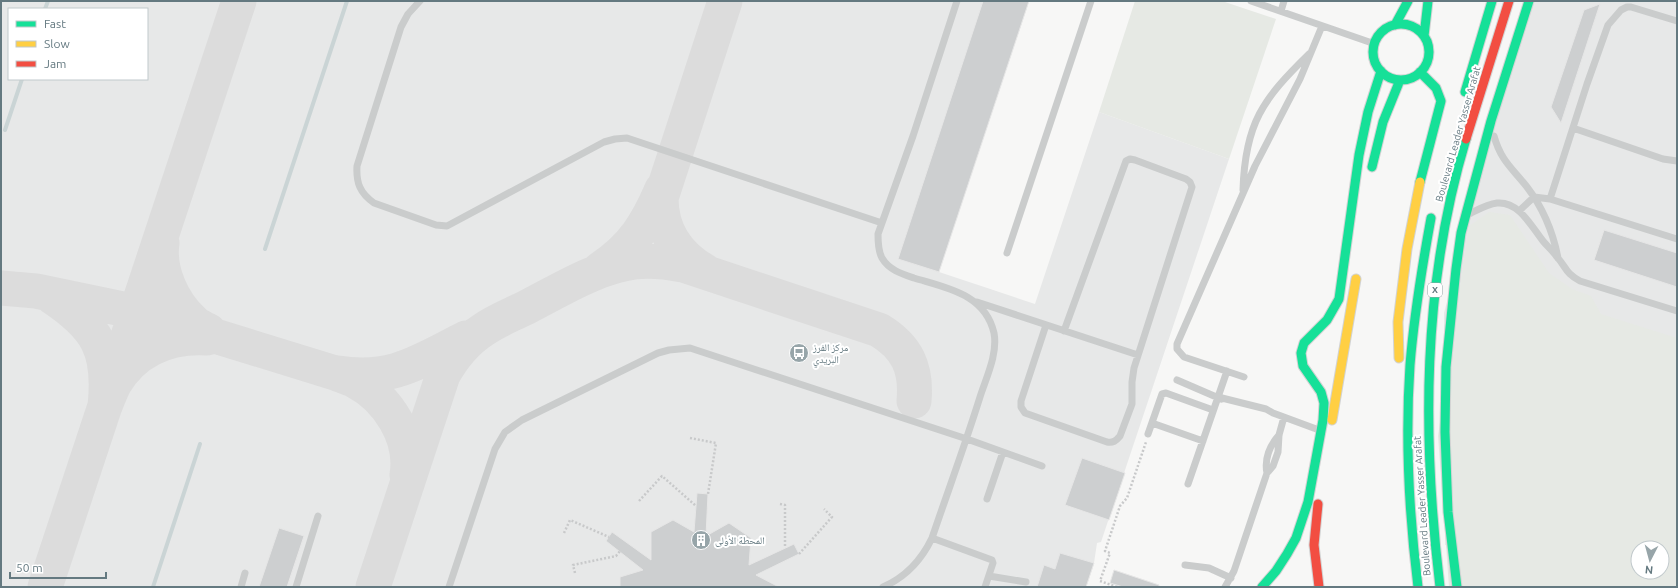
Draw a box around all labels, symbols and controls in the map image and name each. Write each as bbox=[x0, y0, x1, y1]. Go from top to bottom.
legend bbox=[8, 8, 148, 80]
text: Fast bbox=[44, 17, 66, 30]
text: Slow bbox=[44, 37, 70, 50]
text: Jam bbox=[44, 57, 66, 70]
street label: Boulevard Leader Yasser Arafat bbox=[1433, 65, 1483, 203]
road number: X bbox=[1428, 283, 1442, 297]
bus stop icon: مركز الفرز البريدي bbox=[788, 342, 810, 364]
place label: مركز الفرز البريدي bbox=[812, 342, 849, 367]
street label: Boulevard Leader Yasser Arafat bbox=[1412, 436, 1432, 576]
building icon: المحطة الأولى bbox=[690, 529, 712, 551]
place label: المحطة الأولى bbox=[715, 535, 765, 547]
north arrow bbox=[1630, 540, 1670, 580]
scale bar bbox=[10, 554, 106, 580]
text: 50 m bbox=[16, 561, 43, 574]
text: N bbox=[1644, 564, 1654, 576]

